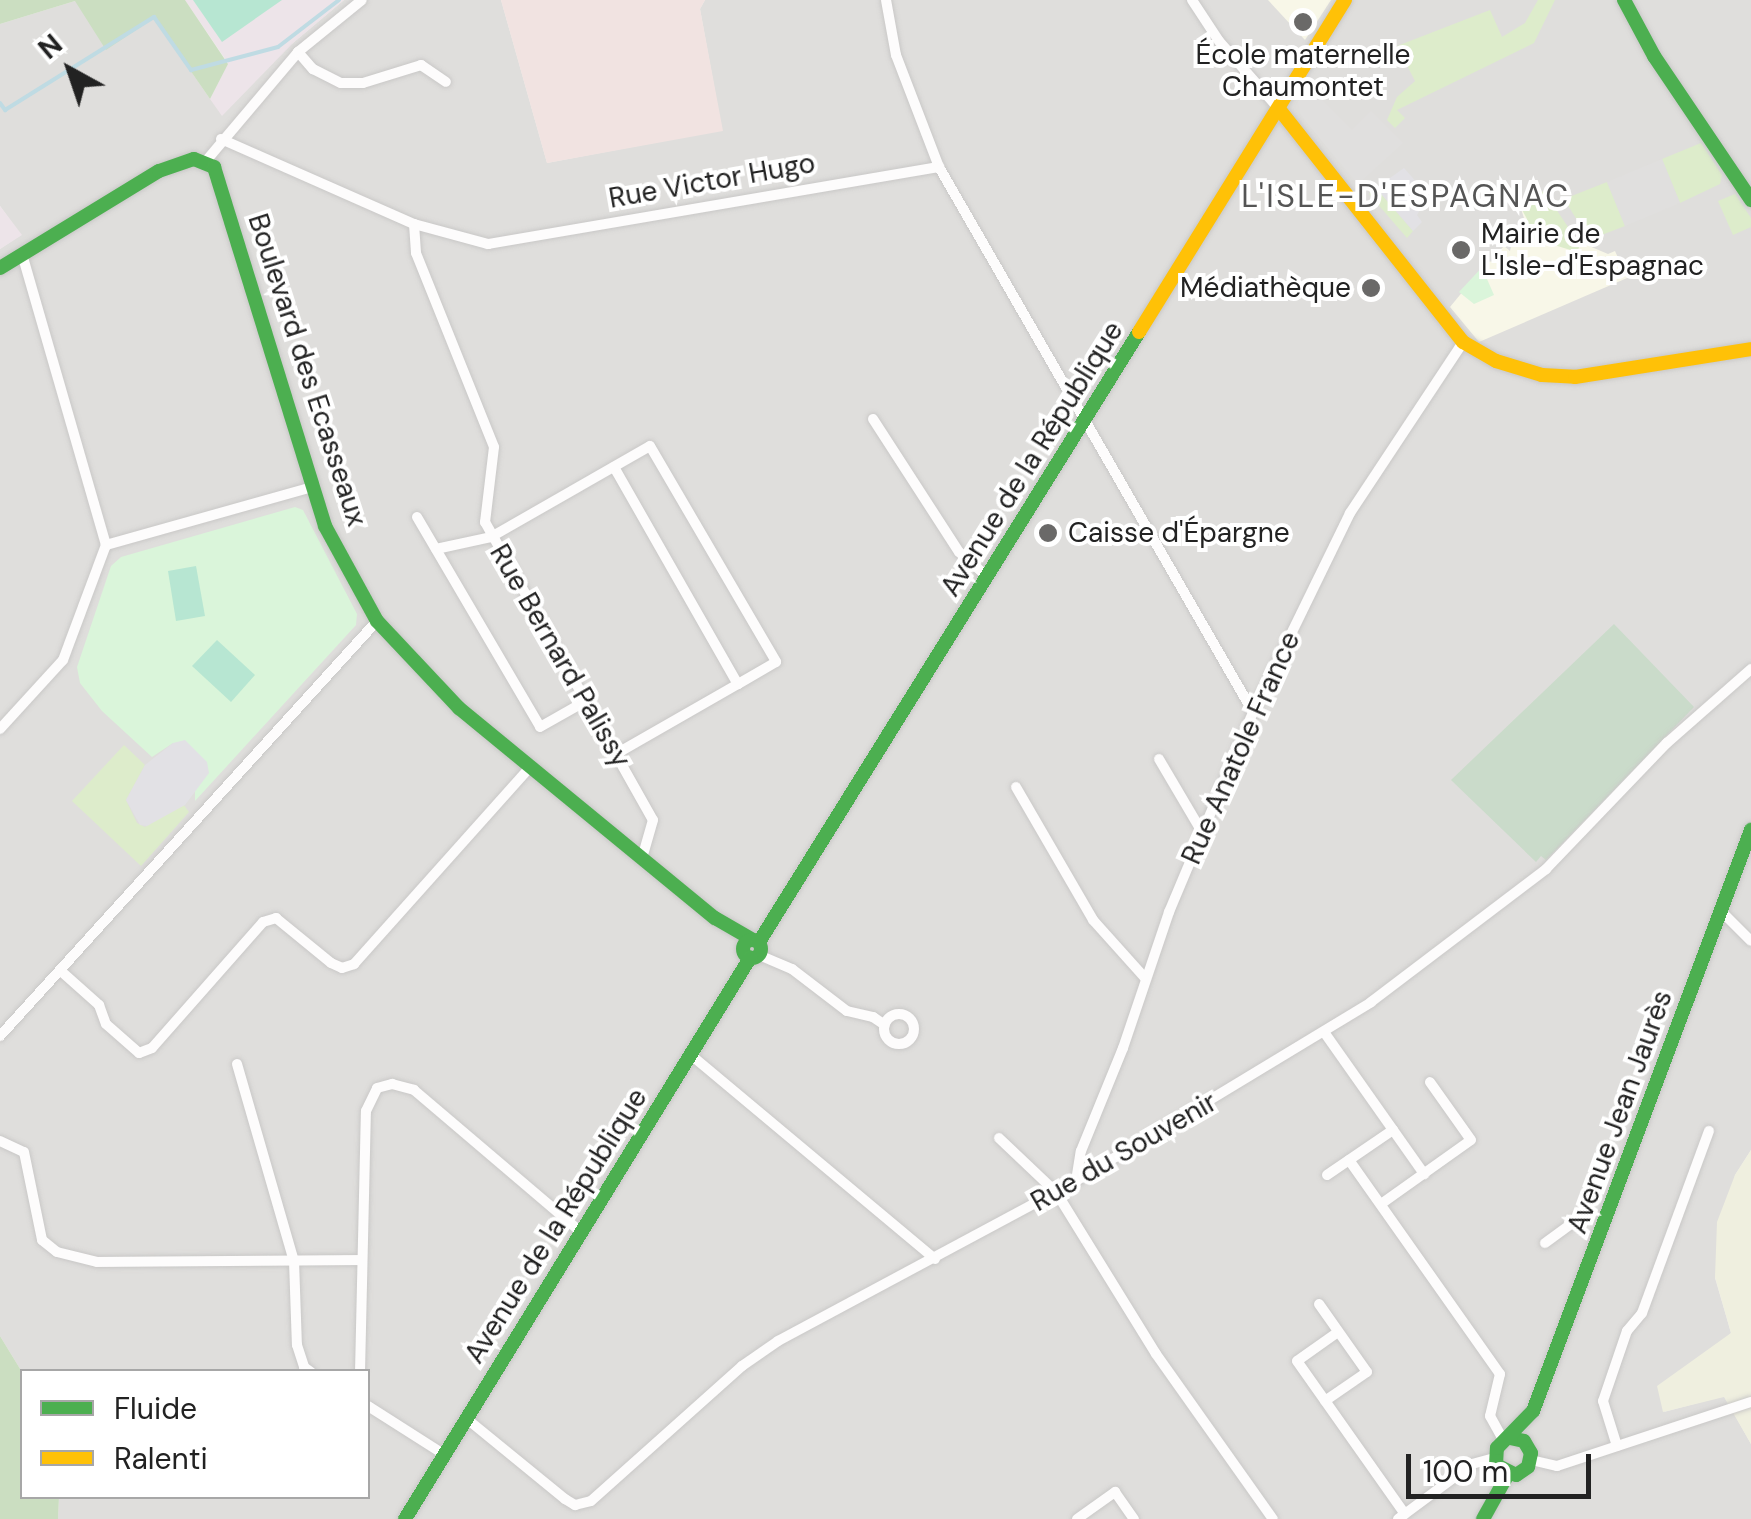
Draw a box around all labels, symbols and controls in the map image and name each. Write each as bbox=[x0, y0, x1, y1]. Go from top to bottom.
marker: École maternelle Chaumontet bbox=[1292, 11, 1314, 33]
north arrow bbox=[20, 20, 120, 120]
text: N bbox=[31, 26, 70, 67]
place label: École maternelle Chaumontet bbox=[1195, 38, 1411, 104]
street label: Rue Victor Hugo bbox=[606, 146, 818, 216]
district label: L'ISLE-D'ESPAGNAC bbox=[1241, 177, 1571, 215]
street label: Boulevard des Ecasseaux bbox=[241, 210, 373, 530]
place label: Mairie de L'Isle-d'Espagnac bbox=[1481, 217, 1704, 283]
marker: Mairie de L'Isle-d'Espagnac bbox=[1450, 239, 1472, 261]
place label: Médiathèque bbox=[1180, 271, 1351, 305]
marker: Médiathèque bbox=[1360, 277, 1382, 299]
street label: Avenue de la République bbox=[934, 315, 1130, 603]
place label: Caisse d'Épargne bbox=[1068, 516, 1290, 550]
marker: Caisse d'Épargne bbox=[1037, 522, 1059, 544]
street label: Rue Bernard Palissy bbox=[482, 538, 638, 774]
street label: Rue Anatole France bbox=[1175, 627, 1307, 869]
street label: Avenue Jean Jaurès bbox=[1560, 986, 1680, 1238]
street label: Avenue de la République bbox=[458, 1082, 654, 1370]
street label: Rue du Souvenir bbox=[1025, 1085, 1223, 1219]
legend bbox=[20, 1369, 370, 1499]
text: Fluide bbox=[114, 1389, 197, 1428]
scale bar bbox=[1411, 1434, 1596, 1496]
text: Ralenti bbox=[114, 1439, 208, 1478]
text: 100 m bbox=[1423, 1452, 1508, 1491]

